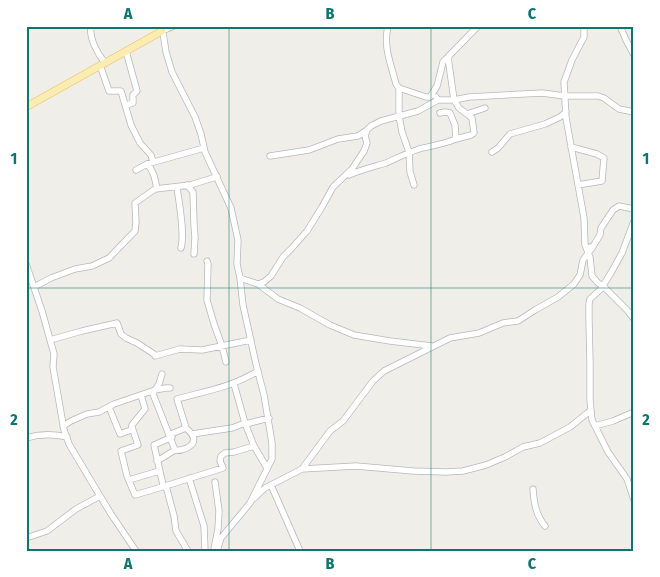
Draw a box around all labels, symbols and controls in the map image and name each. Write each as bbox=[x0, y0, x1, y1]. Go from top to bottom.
text: A bbox=[123, 4, 133, 23]
text: B bbox=[326, 4, 335, 23]
text: C bbox=[528, 4, 537, 23]
text: 1 bbox=[11, 149, 17, 168]
text: 1 bbox=[643, 149, 649, 168]
text: 2 bbox=[9, 410, 18, 429]
text: 2 bbox=[641, 410, 650, 429]
text: A bbox=[123, 554, 133, 573]
text: B bbox=[326, 554, 335, 573]
text: C bbox=[528, 554, 537, 573]

